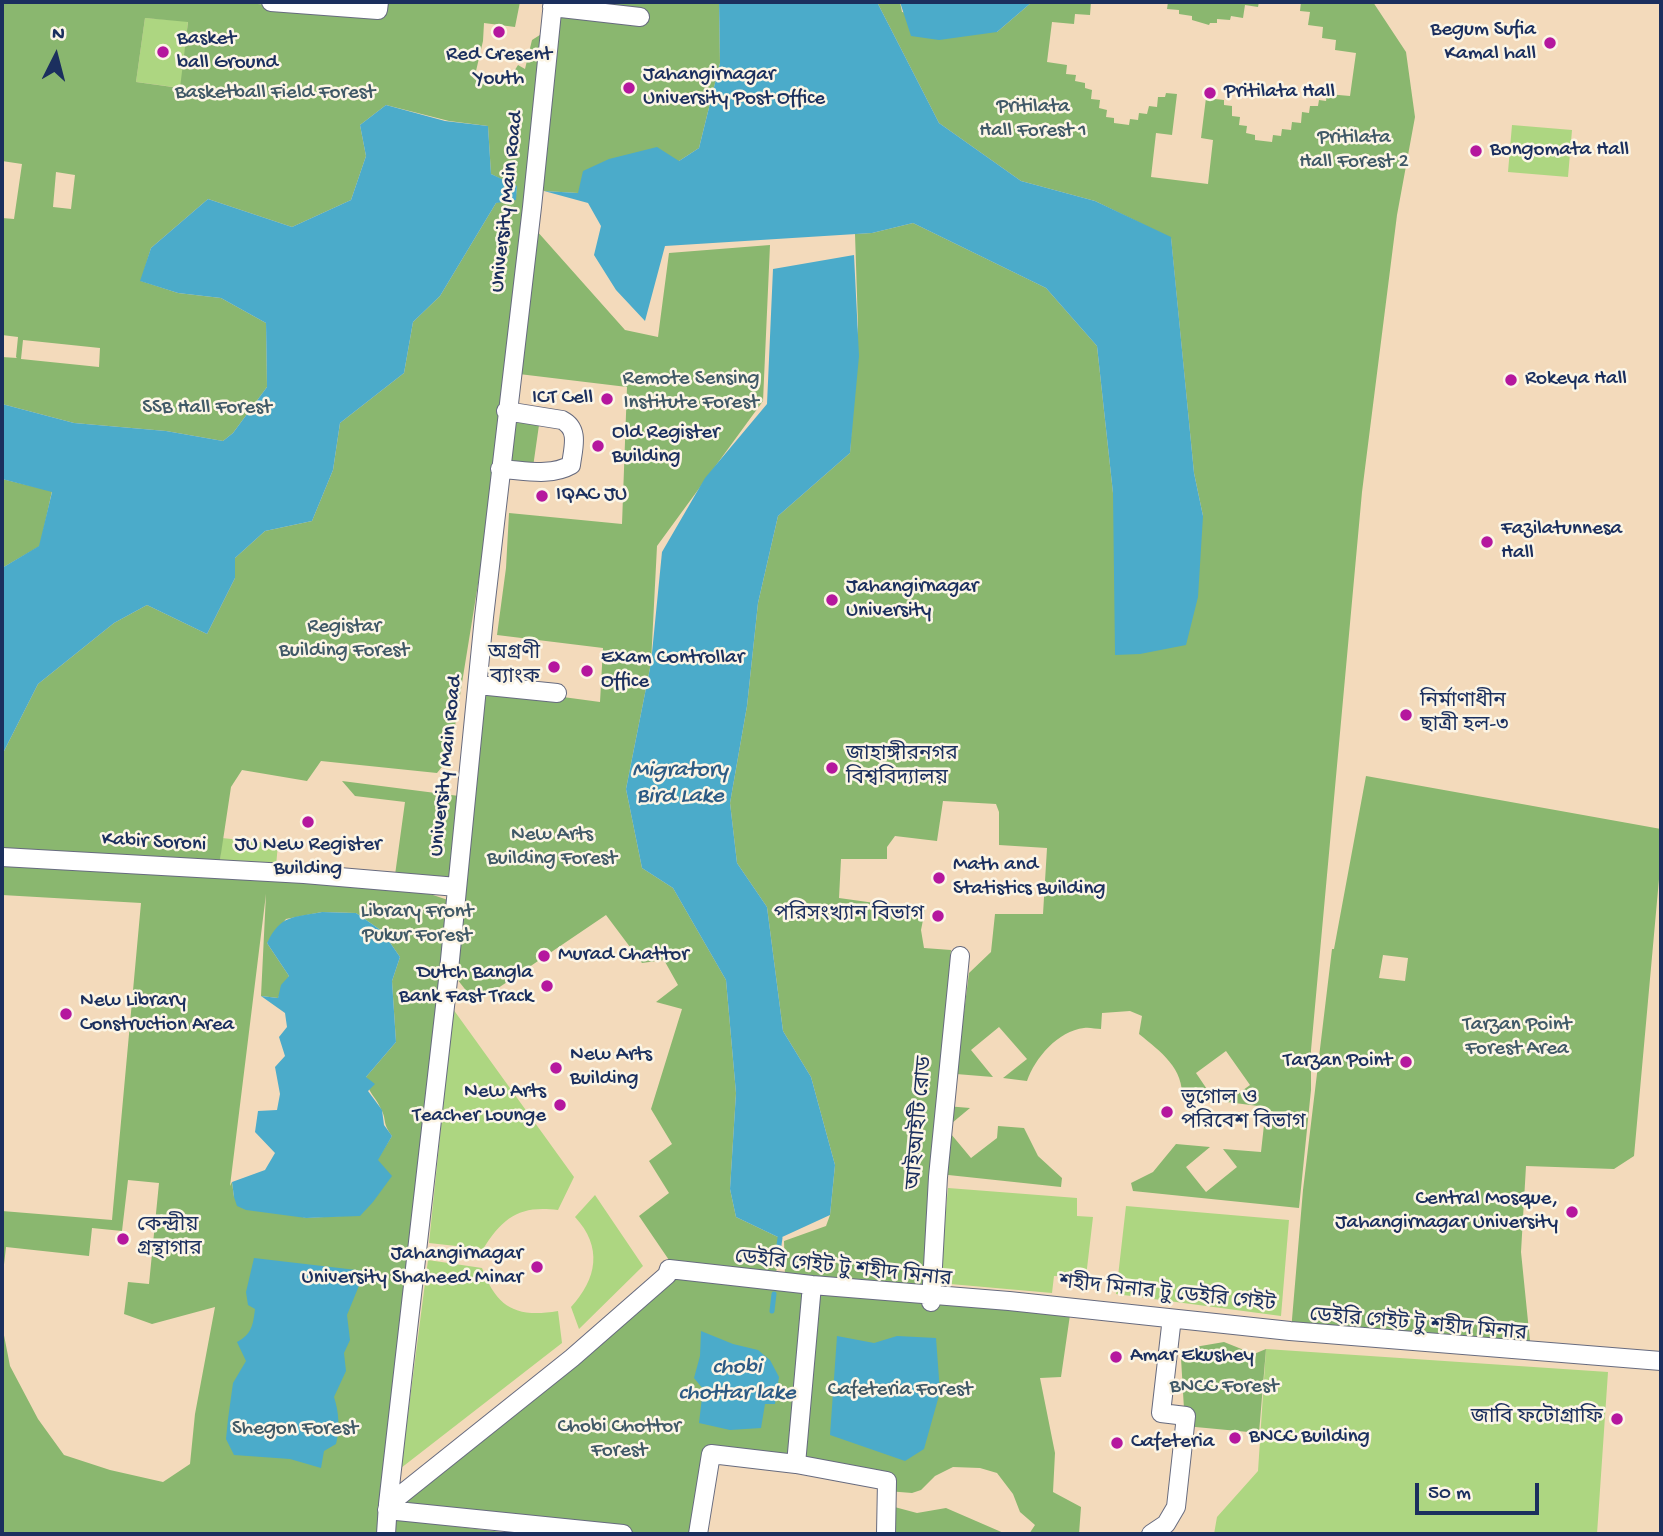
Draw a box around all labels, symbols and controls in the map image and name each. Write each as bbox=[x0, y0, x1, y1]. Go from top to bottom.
place label: Begum Sufia Kamal hall bbox=[1431, 18, 1536, 68]
north arrow bbox=[21, 21, 91, 91]
text: N bbox=[51, 23, 66, 47]
marker: Red Cresent Youth bbox=[491, 24, 507, 40]
place label: Basket ball Ground bbox=[177, 27, 278, 77]
marker: Begum Sufia Kamal hall bbox=[1542, 35, 1558, 51]
place label: Red Cresent Youth bbox=[446, 43, 552, 93]
marker: Basket ball Ground bbox=[155, 44, 171, 60]
place label: Jahangirnagar University Post Office bbox=[643, 63, 825, 113]
marker: Jahangirnagar University Post Office bbox=[621, 80, 637, 96]
place label: Pritilata Hall bbox=[1224, 80, 1335, 106]
park label: Basketball Field Forest bbox=[175, 81, 375, 107]
marker: Pritilata Hall bbox=[1202, 85, 1218, 101]
park label: Pritilata Hall Forest 1 bbox=[979, 95, 1087, 145]
street label: University Main Road bbox=[486, 110, 530, 294]
park label: Pritilata Hall Forest 2 bbox=[1299, 126, 1409, 176]
place label: Bongomata Hall bbox=[1490, 138, 1629, 164]
marker: Bongomata Hall bbox=[1468, 143, 1484, 159]
park label: Remote Sensing Institute Forest bbox=[623, 367, 759, 417]
place label: Rokeya Hall bbox=[1525, 367, 1627, 393]
marker: Rokeya Hall bbox=[1503, 372, 1519, 388]
place label: ICT Cell bbox=[532, 386, 593, 412]
marker: ICT Cell bbox=[599, 391, 615, 407]
park label: SSB Hall Forest bbox=[142, 396, 272, 422]
place label: Old Register Building bbox=[612, 421, 719, 471]
marker: Old Register Building bbox=[590, 438, 606, 454]
place label: IQAC JU bbox=[556, 483, 627, 509]
marker: IQAC JU bbox=[534, 488, 550, 504]
place label: Fazilatunnesa Hall bbox=[1501, 517, 1622, 567]
marker: Fazilatunnesa Hall bbox=[1479, 534, 1495, 550]
place label: Jahangirnagar University bbox=[846, 575, 978, 625]
marker: Jahangirnagar University bbox=[824, 592, 840, 608]
park label: Registar Building Forest bbox=[279, 615, 409, 665]
place label: অগ্রণী ব্যাংক bbox=[488, 642, 540, 692]
place label: Exam Controllar Office bbox=[601, 646, 744, 696]
marker: অগ্রণী ব্যাংক bbox=[546, 659, 562, 675]
marker: Exam Controllar Office bbox=[579, 663, 595, 679]
street label: University Main Road bbox=[425, 674, 469, 858]
place label: নির্মাণাধীন ছাত্রী হল-৩ bbox=[1420, 690, 1508, 740]
marker: নির্মাণাধীন ছাত্রী হল-৩ bbox=[1398, 707, 1414, 723]
place label: জাহাঙ্গীরনগর বিশ্ববিদ্যালয় bbox=[846, 743, 958, 793]
water label: Migratory Bird Lake bbox=[632, 757, 728, 811]
marker: জাহাঙ্গীরনগর বিশ্ববিদ্যালয় bbox=[824, 760, 840, 776]
marker: JU New Register Building bbox=[300, 814, 316, 830]
park label: New Arts Building Forest bbox=[487, 823, 617, 873]
street label: Kabir Soroni bbox=[101, 828, 207, 858]
place label: JU New Register Building bbox=[235, 833, 381, 883]
place label: Math and Statistics Building bbox=[953, 853, 1105, 903]
marker: Math and Statistics Building bbox=[931, 870, 947, 886]
park label: Library Front Pukur Forest bbox=[361, 900, 473, 950]
place label: পরিসংখ্যান বিভাগ bbox=[774, 903, 924, 929]
marker: পরিসংখ্যান বিভাগ bbox=[930, 908, 946, 924]
place label: Murad Chattor bbox=[558, 943, 689, 969]
marker: Murad Chattor bbox=[536, 948, 552, 964]
place label: Dutch Bangla Bank Fast Track bbox=[399, 961, 533, 1011]
marker: Dutch Bangla Bank Fast Track bbox=[539, 978, 555, 994]
place label: New Library Construction Area bbox=[80, 989, 234, 1039]
marker: New Library Construction Area bbox=[58, 1006, 74, 1022]
park label: Tarzan Point Forest Area bbox=[1463, 1013, 1571, 1063]
place label: New Arts Building bbox=[570, 1043, 652, 1093]
place label: Tarzan Point bbox=[1283, 1049, 1392, 1075]
marker: Tarzan Point bbox=[1398, 1054, 1414, 1070]
street label: আইআইটি রোড bbox=[903, 1055, 939, 1191]
marker: New Arts Building bbox=[548, 1060, 564, 1076]
place label: New Arts Teacher Lounge bbox=[413, 1080, 546, 1130]
place label: ভূগোল ও পরিবেশ বিভাগ bbox=[1181, 1087, 1305, 1137]
marker: New Arts Teacher Lounge bbox=[552, 1097, 568, 1113]
marker: ভূগোল ও পরিবেশ বিভাগ bbox=[1159, 1104, 1175, 1120]
place label: Central Mosque, Jahangirnagar University bbox=[1335, 1187, 1558, 1237]
marker: Central Mosque, Jahangirnagar University bbox=[1564, 1204, 1580, 1220]
place label: কেন্দ্রীয় গ্রন্থাগার bbox=[137, 1214, 202, 1264]
marker: কেন্দ্রীয় গ্রন্থাগার bbox=[115, 1231, 131, 1247]
place label: Jahangirnagar University Shaheed Minar bbox=[302, 1242, 523, 1292]
street label: ডেইরি গেইট টু শহীদ মিনার bbox=[733, 1246, 953, 1294]
marker: Jahangirnagar University Shaheed Minar bbox=[529, 1259, 545, 1275]
street label: শহীদ মিনার টু ডেইরি গেইট bbox=[1057, 1271, 1277, 1319]
street label: ডেইরি গেইট টু শহীদ মিনার bbox=[1308, 1304, 1528, 1348]
place label: Amar Ekushey bbox=[1130, 1344, 1254, 1370]
marker: Amar Ekushey bbox=[1108, 1349, 1124, 1365]
water label: chobi chottar lake bbox=[678, 1354, 796, 1408]
park label: BNCC Forest bbox=[1170, 1375, 1278, 1401]
park label: Cafeteria Forest bbox=[828, 1378, 972, 1404]
place label: জাবি ফটোগ্রাফি bbox=[1471, 1406, 1603, 1432]
marker: জাবি ফটোগ্রাফি bbox=[1609, 1411, 1625, 1427]
park label: Chobi Chottor Forest bbox=[557, 1415, 681, 1465]
park label: Shegon Forest bbox=[232, 1417, 358, 1443]
place label: BNCC Building bbox=[1249, 1425, 1370, 1451]
place label: Cafeteria bbox=[1131, 1430, 1214, 1456]
marker: BNCC Building bbox=[1227, 1430, 1243, 1446]
marker: Cafeteria bbox=[1109, 1435, 1125, 1451]
scale bar bbox=[1418, 1470, 1542, 1514]
text: 50 m bbox=[1428, 1482, 1471, 1507]

